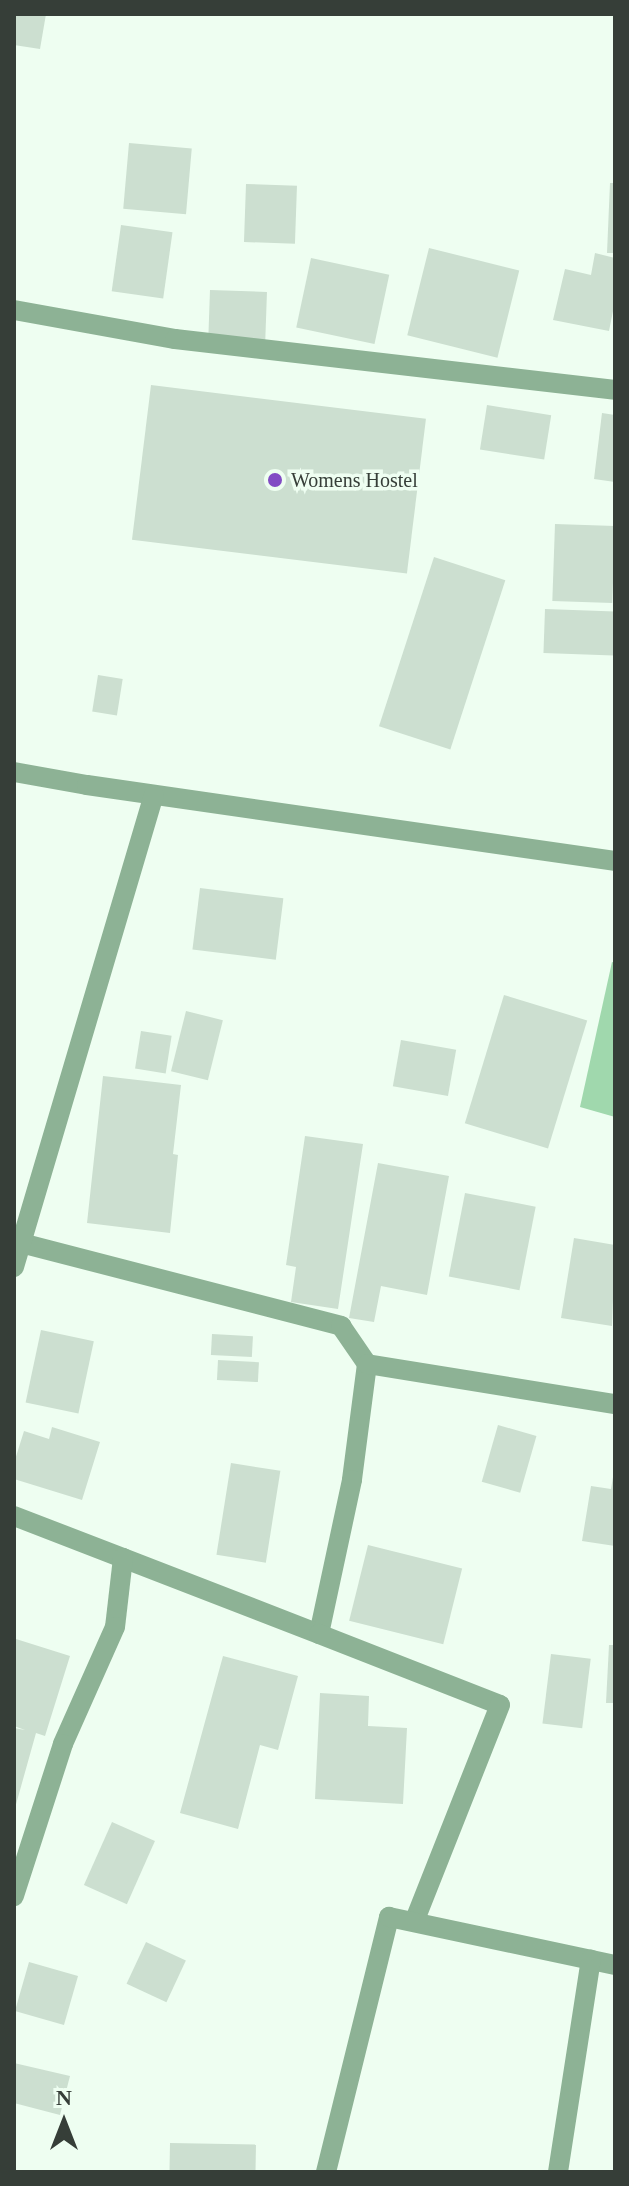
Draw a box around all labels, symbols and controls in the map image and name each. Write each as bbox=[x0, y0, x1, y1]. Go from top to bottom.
place label: Womens Hostel bbox=[291, 468, 418, 492]
marker: Womens Hostel bbox=[266, 471, 284, 489]
north arrow bbox=[24, 2082, 104, 2162]
text: N bbox=[56, 2085, 72, 2110]

